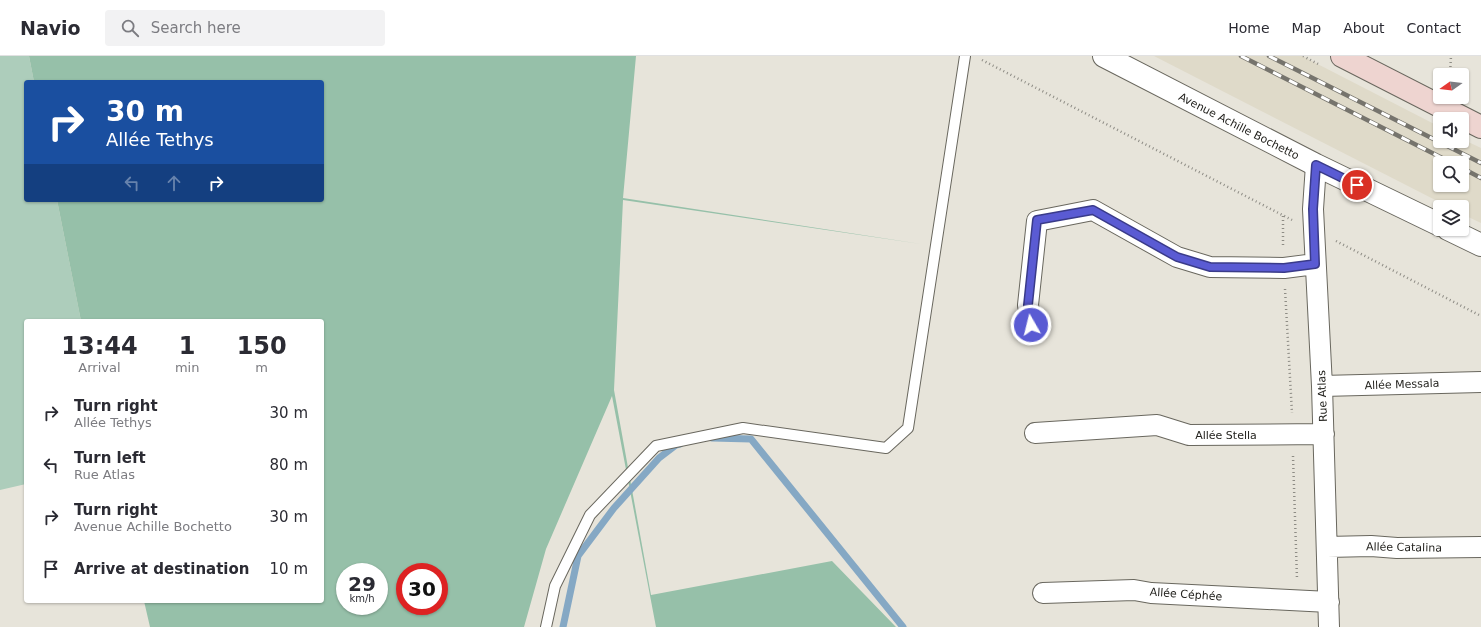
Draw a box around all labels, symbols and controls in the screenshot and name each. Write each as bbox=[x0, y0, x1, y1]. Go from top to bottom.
search box bbox=[105, 10, 385, 46]
text: Navio bbox=[20, 17, 81, 39]
icon: search bbox=[119, 17, 141, 39]
text: Search here bbox=[151, 19, 241, 37]
text: Home bbox=[1228, 20, 1270, 36]
text: Map bbox=[1292, 20, 1321, 36]
text: About bbox=[1343, 20, 1385, 36]
text: Contact bbox=[1407, 20, 1461, 36]
north arrow bbox=[1433, 68, 1469, 104]
map controls bbox=[1433, 68, 1469, 236]
street label: Avenue Achille Bochetto bbox=[1176, 90, 1301, 163]
text: 30 m bbox=[106, 95, 184, 128]
icon: right bbox=[40, 96, 92, 148]
button: sound bbox=[1433, 112, 1469, 148]
text: Allée Tethys bbox=[106, 129, 214, 150]
button: search bbox=[1433, 156, 1469, 192]
pin bbox=[1340, 168, 1374, 202]
icon: left bbox=[121, 172, 143, 194]
icon: ahead bbox=[163, 172, 185, 194]
icon: right bbox=[205, 172, 227, 194]
icon: arrive bbox=[1346, 174, 1368, 196]
button: layers bbox=[1433, 200, 1469, 236]
position arrow bbox=[1010, 304, 1052, 346]
text: 13:44 bbox=[61, 332, 138, 360]
text: 1 bbox=[179, 332, 195, 360]
text: 150 bbox=[237, 332, 287, 360]
text: Arrival bbox=[78, 360, 121, 375]
text: min bbox=[175, 360, 199, 375]
text: m bbox=[255, 360, 268, 375]
street label: Rue Atlas bbox=[1315, 370, 1330, 422]
street label: Allée Messala bbox=[1364, 377, 1440, 392]
text: Turn right bbox=[74, 397, 158, 415]
icon: right bbox=[40, 402, 62, 424]
text: 30 m bbox=[270, 404, 308, 422]
text: Allée Tethys bbox=[74, 415, 152, 430]
street label: Allée Stella bbox=[1195, 429, 1257, 442]
text: Turn left bbox=[74, 449, 146, 467]
icon: left bbox=[40, 454, 62, 476]
text: 80 m bbox=[270, 456, 308, 474]
text: Rue Atlas bbox=[74, 467, 135, 482]
text: Turn right bbox=[74, 501, 158, 519]
icon: right bbox=[40, 506, 62, 528]
text: 30 m bbox=[270, 508, 308, 526]
text: Avenue Achille Bochetto bbox=[74, 519, 232, 534]
street label: Allée Catalina bbox=[1366, 540, 1442, 555]
icon: arrive bbox=[40, 558, 62, 580]
text: Arrive at destination bbox=[74, 560, 249, 578]
text: 10 m bbox=[270, 560, 308, 578]
speed limit sign: 30 bbox=[396, 563, 448, 615]
text: 29 bbox=[348, 572, 376, 596]
street label: Allée Céphée bbox=[1149, 585, 1223, 604]
text: km/h bbox=[349, 593, 375, 604]

